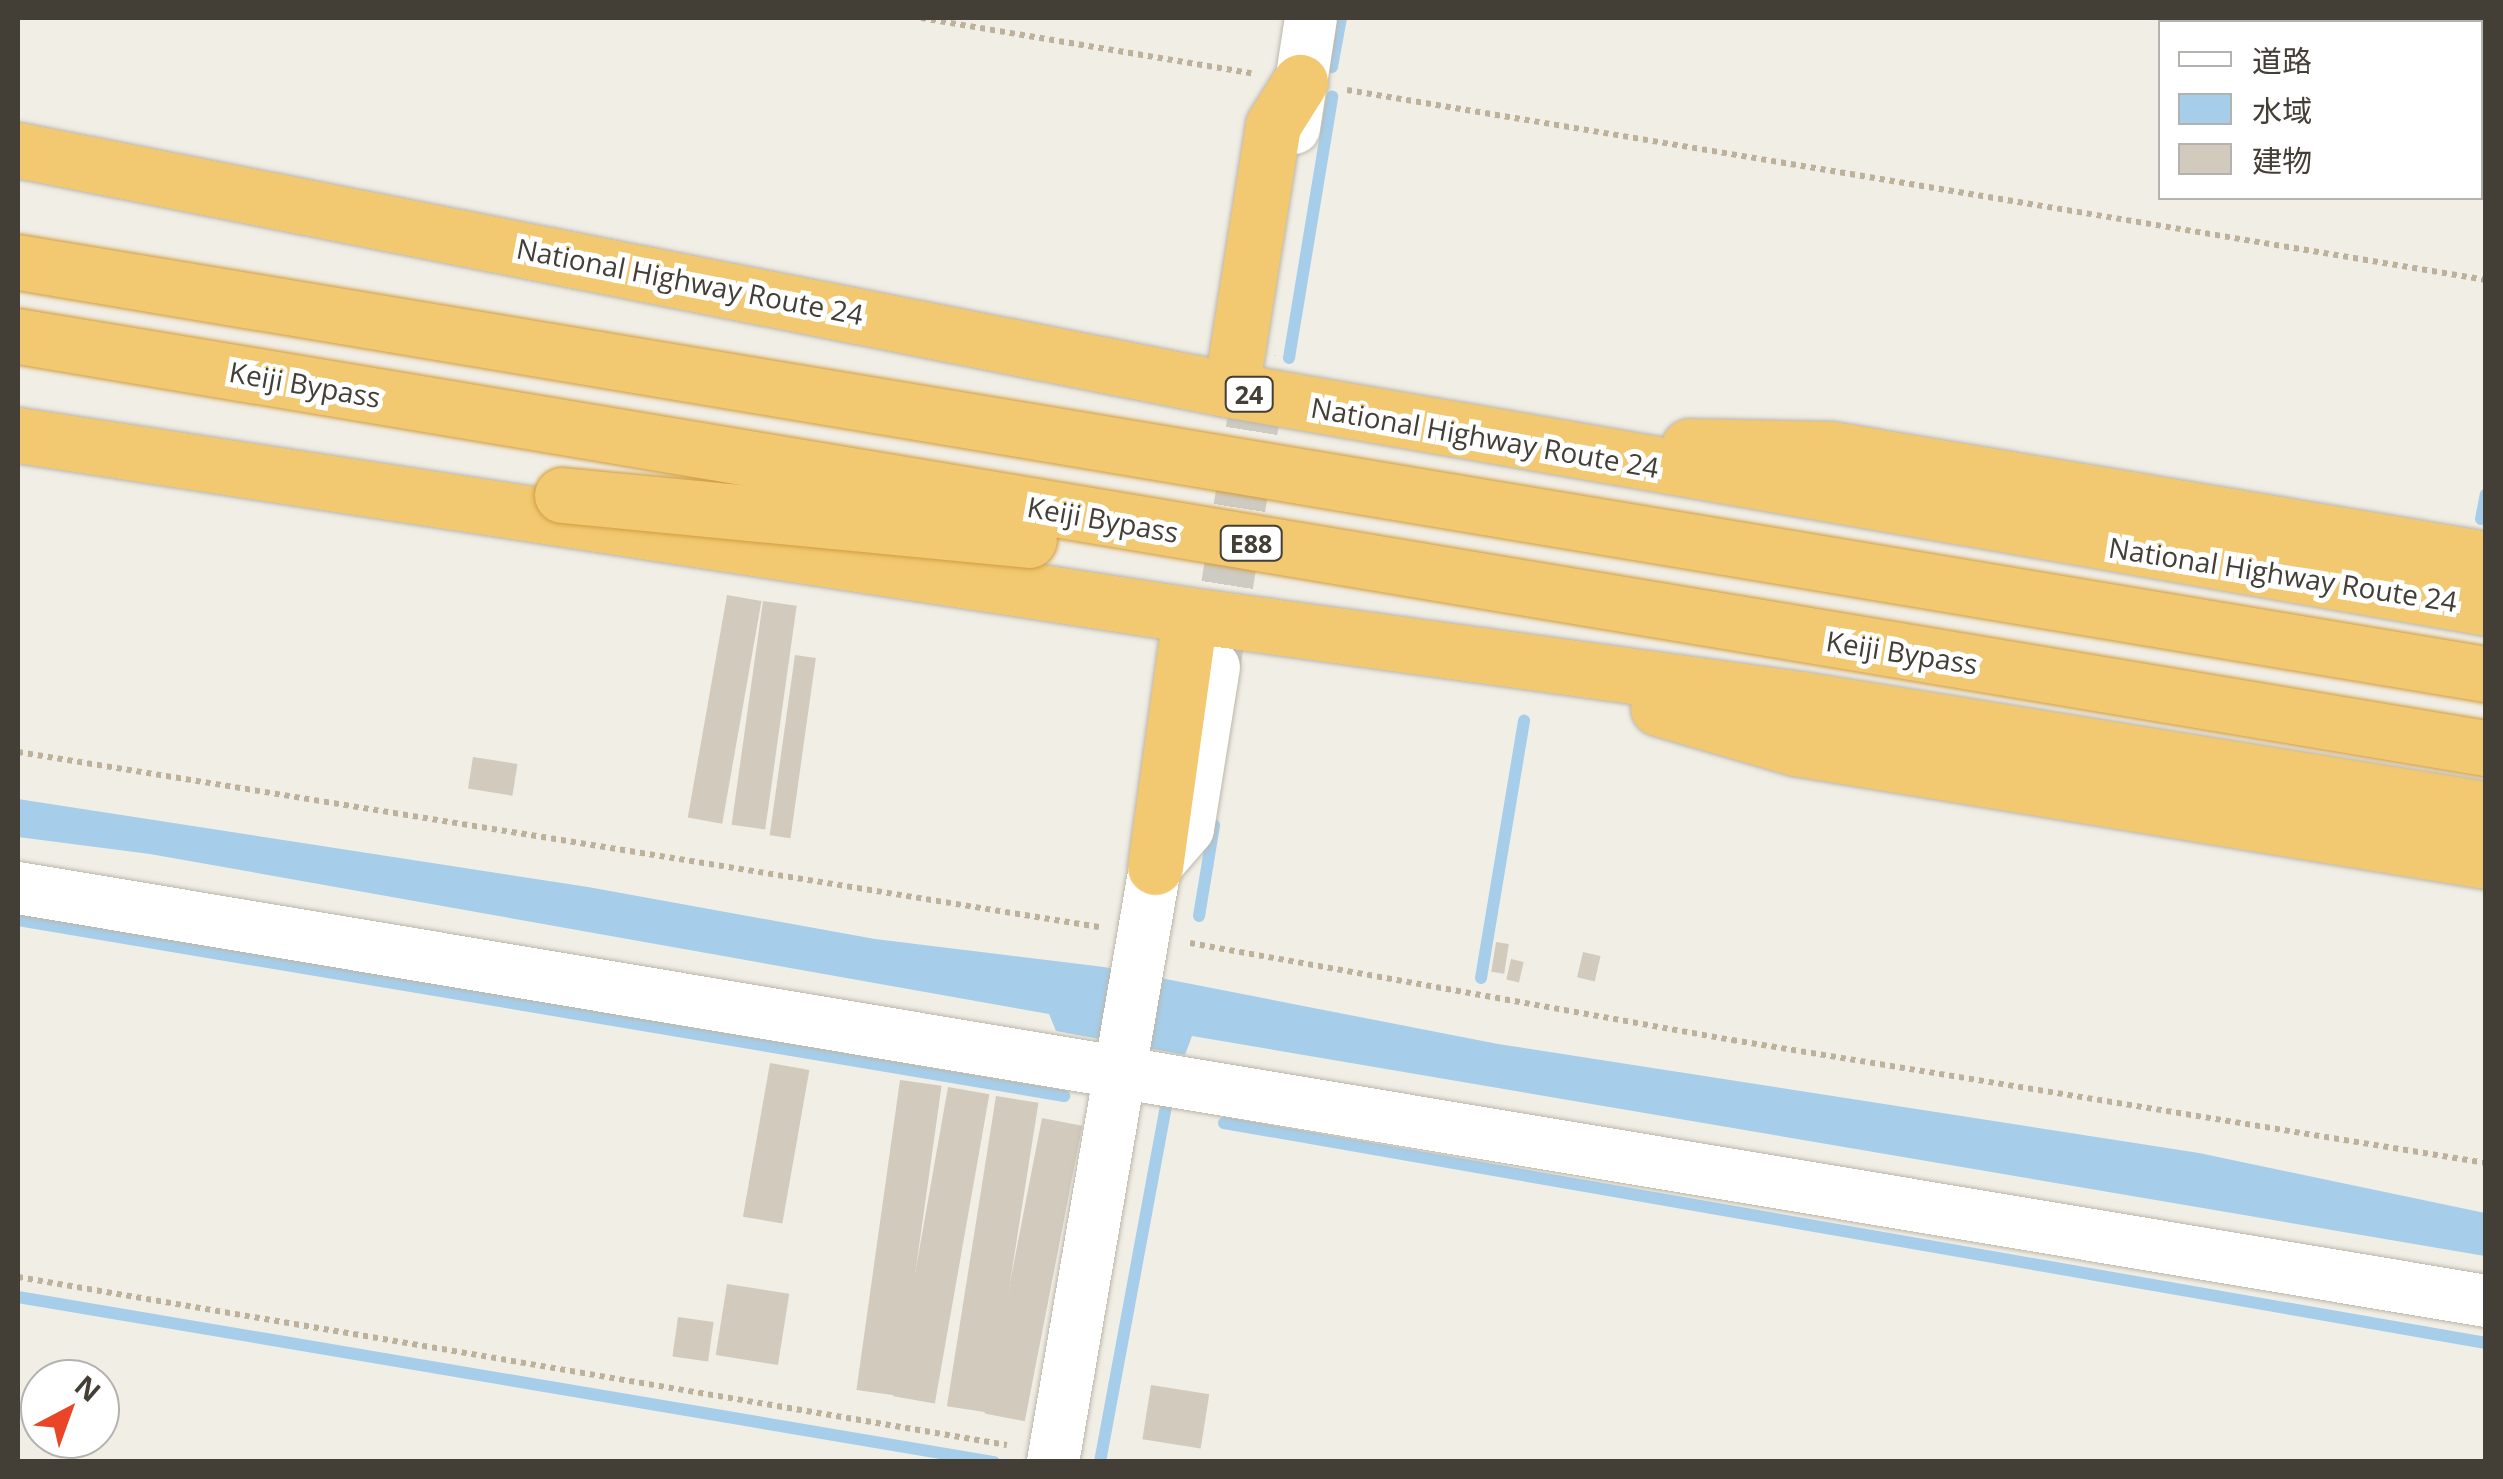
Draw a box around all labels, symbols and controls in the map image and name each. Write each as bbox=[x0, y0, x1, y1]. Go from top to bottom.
legend bbox=[2158, 20, 2483, 200]
text: 道路 bbox=[2252, 40, 2312, 81]
text: 水域 bbox=[2252, 90, 2312, 131]
text: 建物 bbox=[2252, 140, 2312, 181]
street label: National Highway Route 24 bbox=[514, 231, 866, 331]
street label: Keiji Bypass bbox=[227, 354, 383, 414]
road number: 24 bbox=[1224, 374, 1274, 414]
street label: National Highway Route 24 bbox=[1308, 390, 1662, 484]
street label: Keiji Bypass bbox=[1025, 489, 1181, 549]
road number: E88 bbox=[1218, 523, 1284, 563]
street label: National Highway Route 24 bbox=[2106, 530, 2460, 618]
street label: Keiji Bypass bbox=[1824, 623, 1980, 681]
north arrow bbox=[20, 1359, 120, 1459]
text: N bbox=[67, 1366, 109, 1410]

